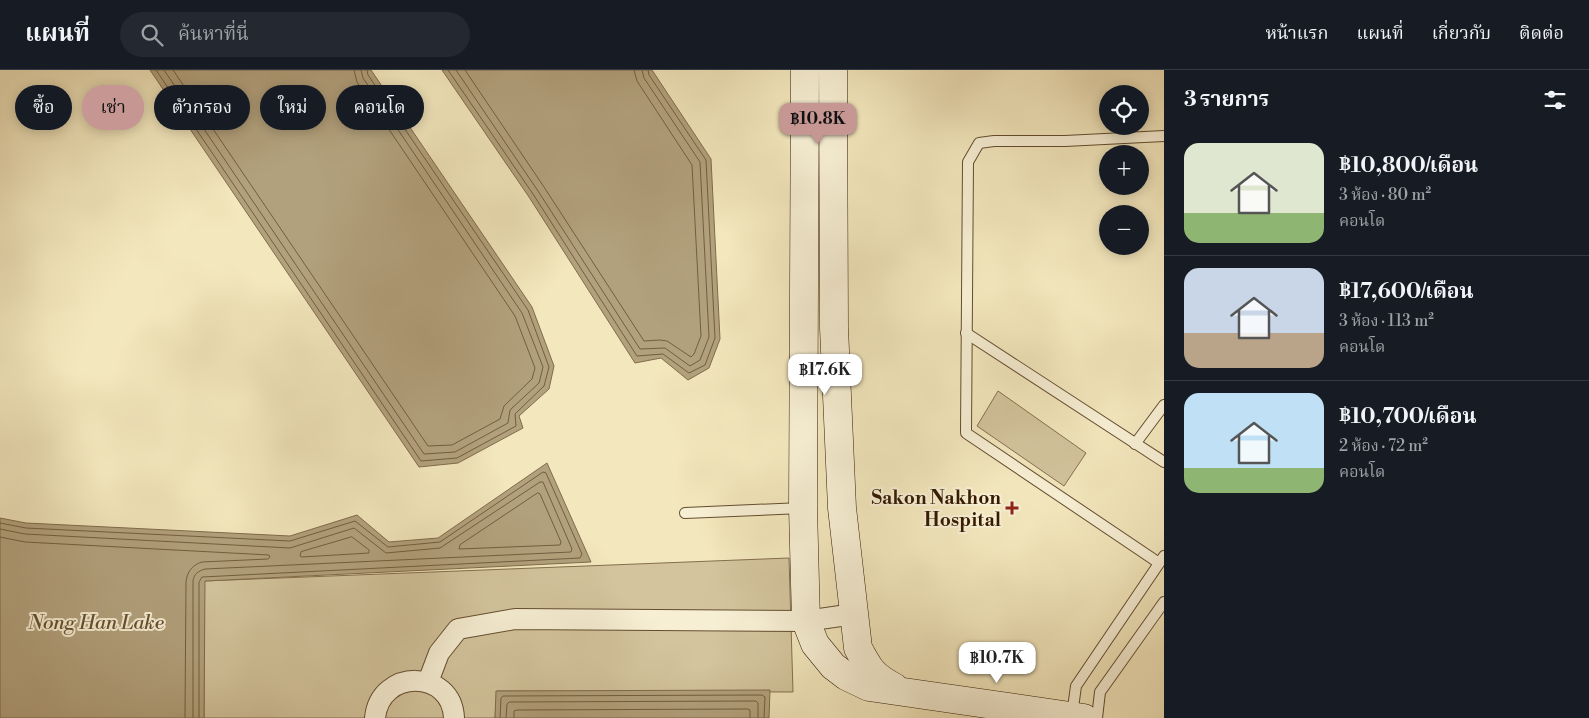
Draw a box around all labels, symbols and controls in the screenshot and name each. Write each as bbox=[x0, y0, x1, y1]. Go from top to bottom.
search box bbox=[120, 12, 470, 57]
text: แผนที่ bbox=[25, 19, 90, 49]
icon: search bbox=[138, 21, 166, 49]
text: ค้นหาที่นี่ bbox=[178, 22, 249, 46]
text: หน้าแรก bbox=[1265, 22, 1328, 45]
text: แผนที่ bbox=[1356, 22, 1404, 45]
text: เกี่ยวกับ bbox=[1432, 22, 1491, 45]
text: ติดต่อ bbox=[1519, 22, 1564, 45]
chip: ซื้อ bbox=[15, 85, 72, 130]
chip: เช่า bbox=[82, 85, 144, 130]
chip: ตัวกรอง bbox=[154, 85, 250, 130]
chip: ใหม่ bbox=[260, 85, 326, 130]
chip: คอนโด bbox=[336, 85, 424, 130]
map controls bbox=[1099, 85, 1149, 255]
button: locate bbox=[1099, 85, 1149, 135]
icon: filters bbox=[1541, 86, 1569, 114]
text: 3 รายการ bbox=[1184, 87, 1269, 113]
pin: ฿10.8K bbox=[777, 102, 859, 145]
text: ฿10.8K bbox=[790, 109, 846, 129]
button: + bbox=[1099, 145, 1149, 195]
text: ฿10,800/เดือน bbox=[1339, 153, 1478, 179]
icon: home bbox=[1224, 163, 1284, 223]
text: 3 ห้อง · 80 m² bbox=[1339, 185, 1431, 205]
button: − bbox=[1099, 205, 1149, 255]
text: คอนโด bbox=[1339, 211, 1385, 231]
text: ฿17,600/เดือน bbox=[1339, 279, 1474, 305]
icon: home bbox=[1224, 288, 1284, 348]
text: 3 ห้อง · 113 m² bbox=[1339, 311, 1434, 331]
text: คอนโด bbox=[1339, 337, 1385, 357]
pin: ฿17.6K bbox=[784, 354, 866, 396]
text: ฿17.6K bbox=[799, 360, 851, 380]
text: ฿10,700/เดือน bbox=[1339, 404, 1477, 430]
icon: home bbox=[1224, 413, 1284, 473]
text: 2 ห้อง · 72 m² bbox=[1339, 436, 1428, 456]
text: คอนโด bbox=[1339, 462, 1385, 482]
place label: Sakon Nakhon Hospital bbox=[871, 486, 1001, 532]
marker: Sakon Nakhon Hospital bbox=[1005, 501, 1019, 515]
water label: Nong Han Lake bbox=[27, 611, 165, 636]
pin: ฿10.7K bbox=[956, 642, 1038, 684]
text: ฿10.7K bbox=[970, 648, 1024, 668]

